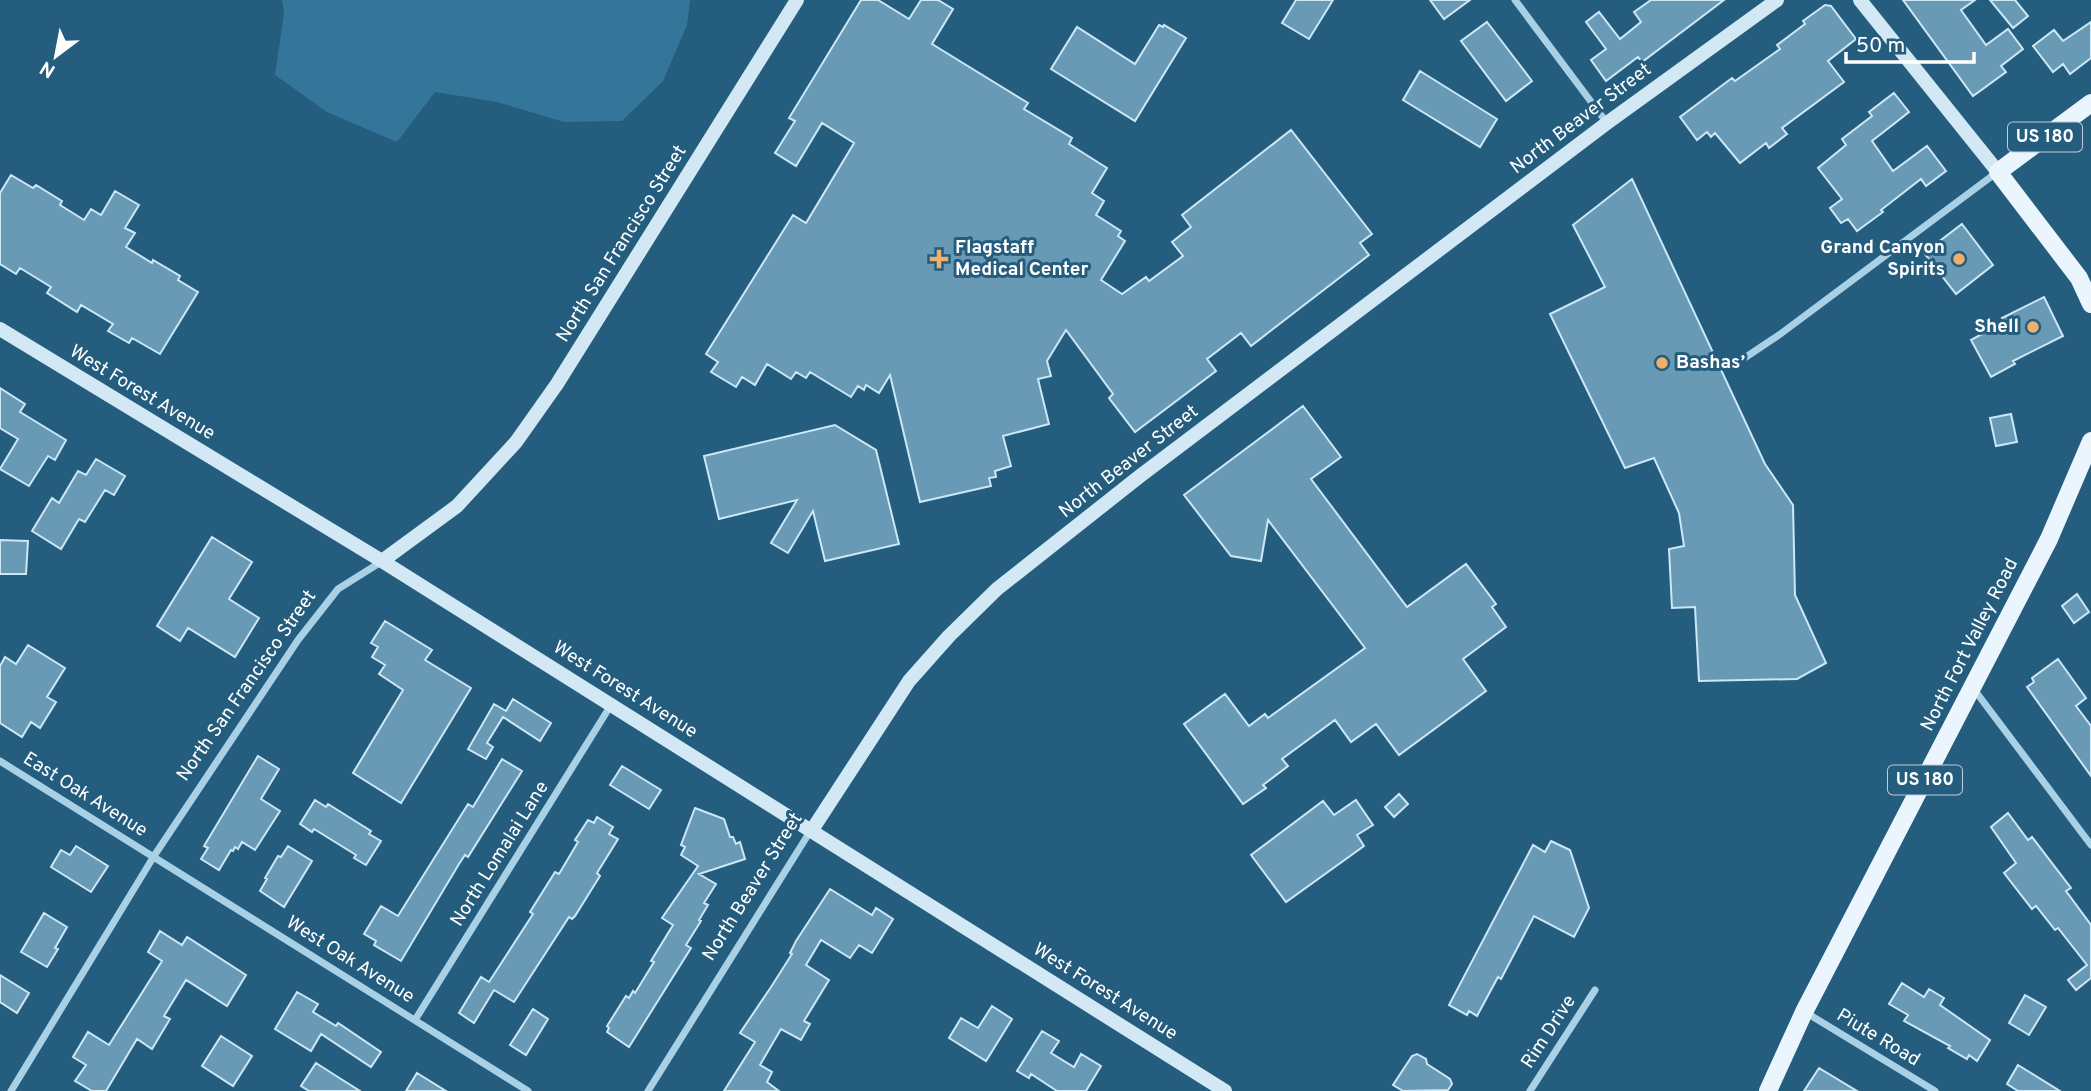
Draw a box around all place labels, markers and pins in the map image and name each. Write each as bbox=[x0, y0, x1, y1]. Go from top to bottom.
place label: Flagstaff Medical Center bbox=[955, 236, 1088, 282]
place label: Grand Canyon Spirits bbox=[1820, 236, 1945, 282]
marker: Flagstaff Medical Center bbox=[929, 249, 949, 269]
marker: Grand Canyon Spirits bbox=[1951, 251, 1967, 267]
place label: Shell bbox=[1974, 315, 2019, 339]
marker: Shell bbox=[2025, 319, 2041, 335]
place label: Bashas’ bbox=[1676, 351, 1745, 375]
marker: Bashas’ bbox=[1654, 355, 1670, 371]

